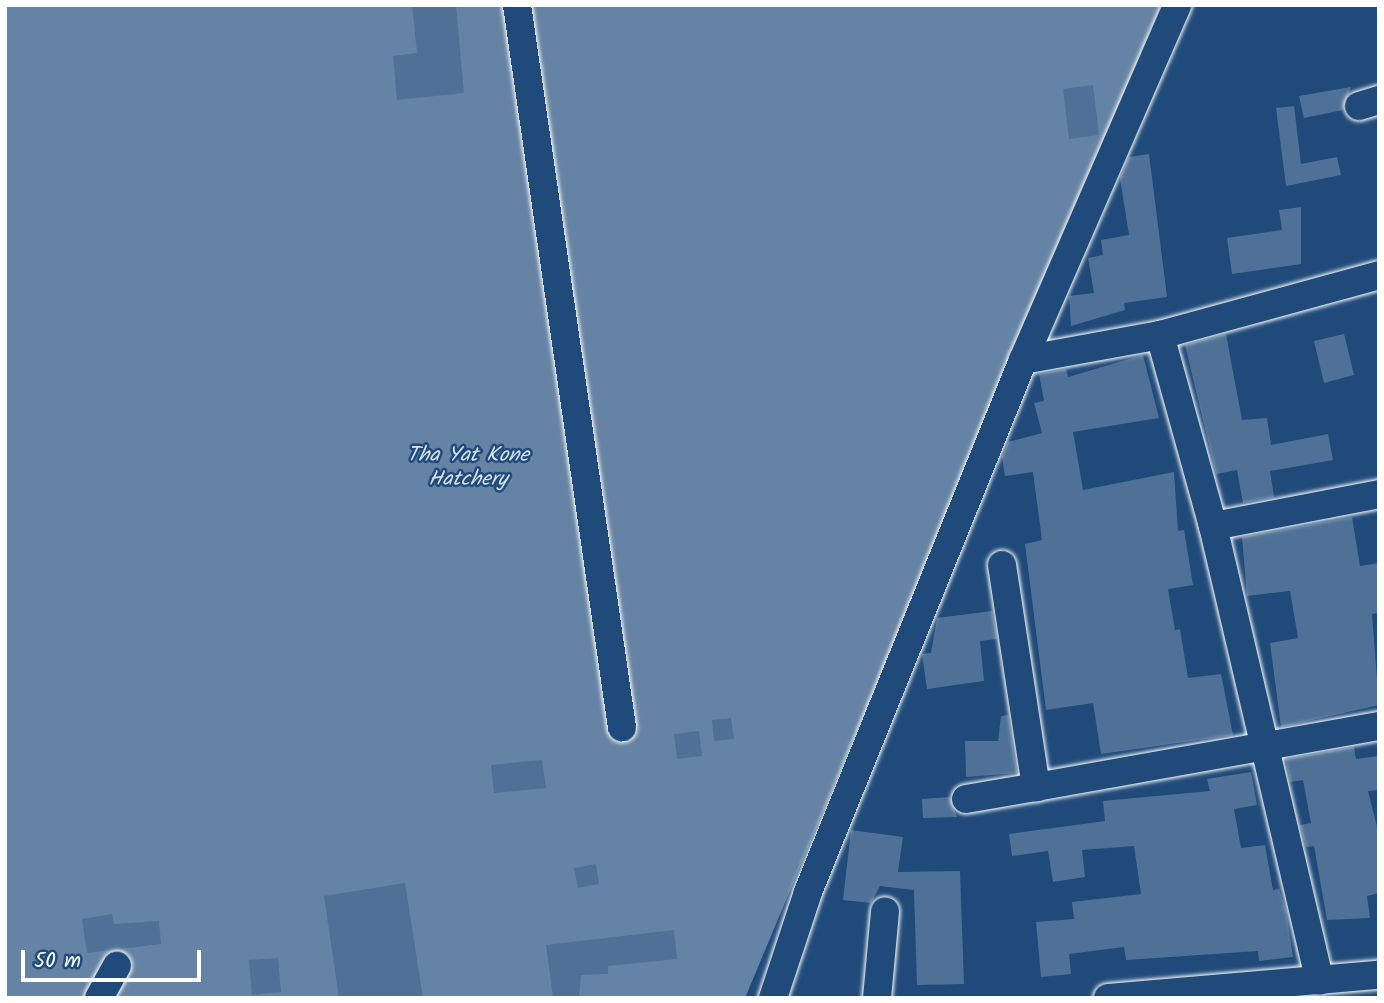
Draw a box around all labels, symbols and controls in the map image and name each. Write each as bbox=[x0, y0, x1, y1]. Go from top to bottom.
water label: Tha Yat Kone Hatchery bbox=[407, 443, 529, 493]
scale bar bbox=[24, 936, 205, 980]
text: 50 m bbox=[34, 945, 81, 978]

